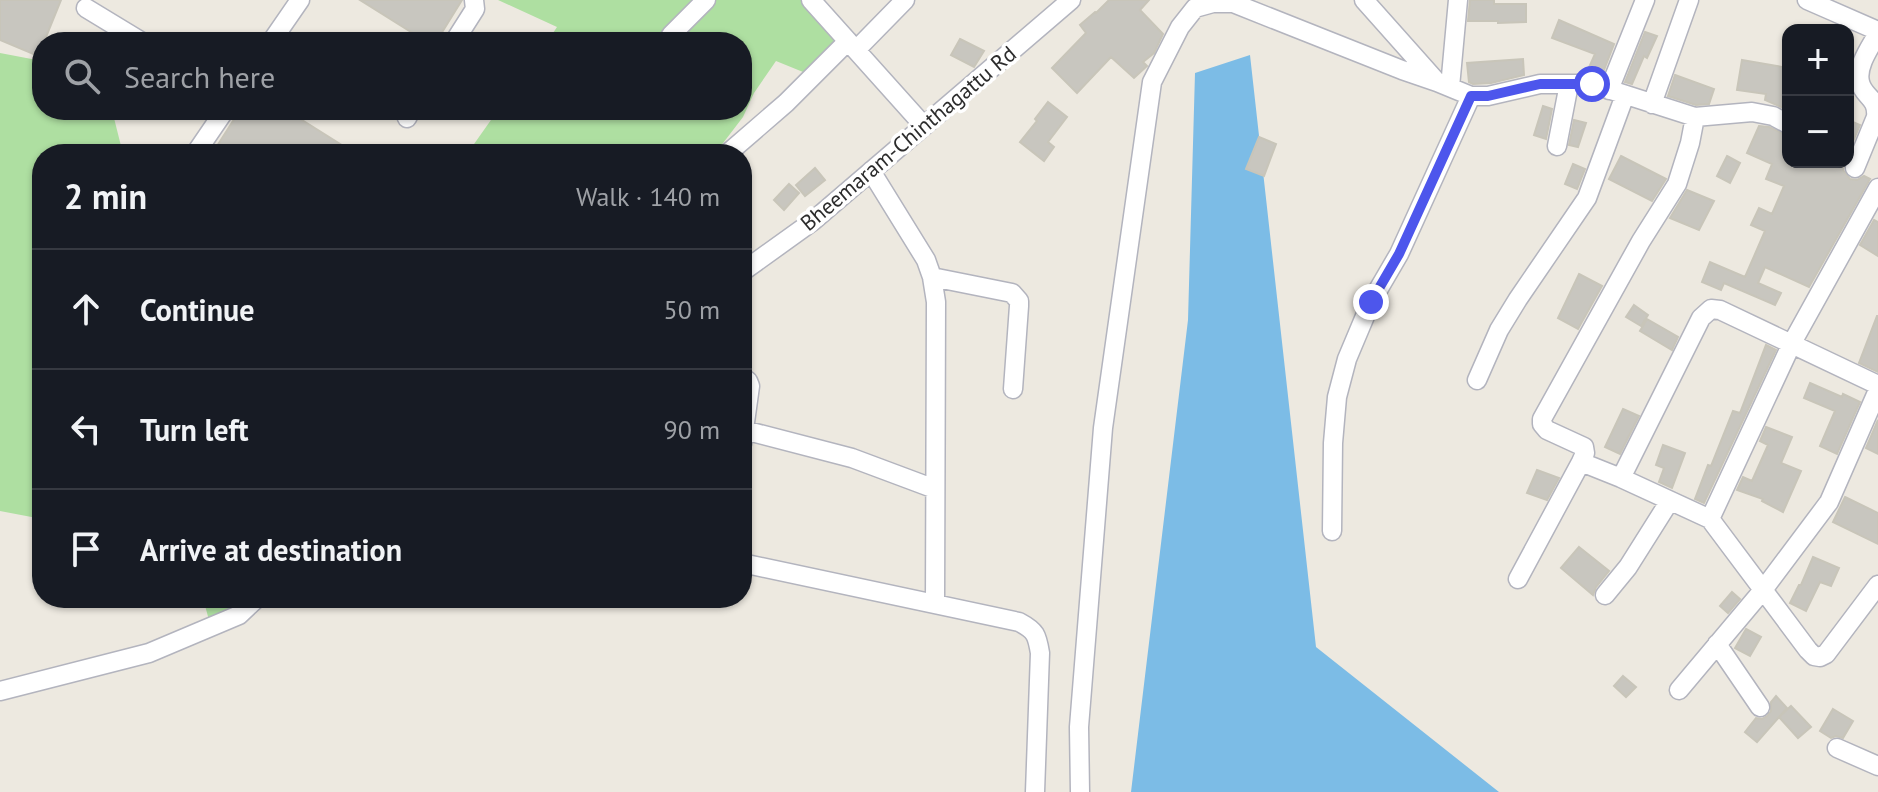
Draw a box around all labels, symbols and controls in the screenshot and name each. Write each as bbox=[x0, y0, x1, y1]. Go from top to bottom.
map controls bbox=[1782, 24, 1854, 168]
button: + bbox=[1782, 24, 1854, 96]
search box bbox=[32, 32, 752, 120]
street label: Bheemaram-Chinthagattu Rd bbox=[794, 39, 1022, 237]
icon: search bbox=[60, 54, 104, 98]
text: Search here bbox=[124, 57, 275, 96]
route start bbox=[1574, 66, 1610, 102]
button: − bbox=[1782, 96, 1854, 168]
text: 2 min bbox=[64, 174, 147, 218]
text: Walk · 140 m bbox=[576, 180, 720, 213]
route end bbox=[1353, 284, 1389, 320]
icon: ahead bbox=[64, 287, 108, 331]
text: Continue bbox=[140, 290, 254, 329]
text: 50 m bbox=[664, 293, 720, 326]
icon: left bbox=[64, 407, 108, 451]
text: Turn left bbox=[140, 410, 248, 449]
text: 90 m bbox=[664, 413, 720, 446]
icon: arrive bbox=[64, 527, 108, 571]
text: Arrive at destination bbox=[140, 530, 402, 569]

